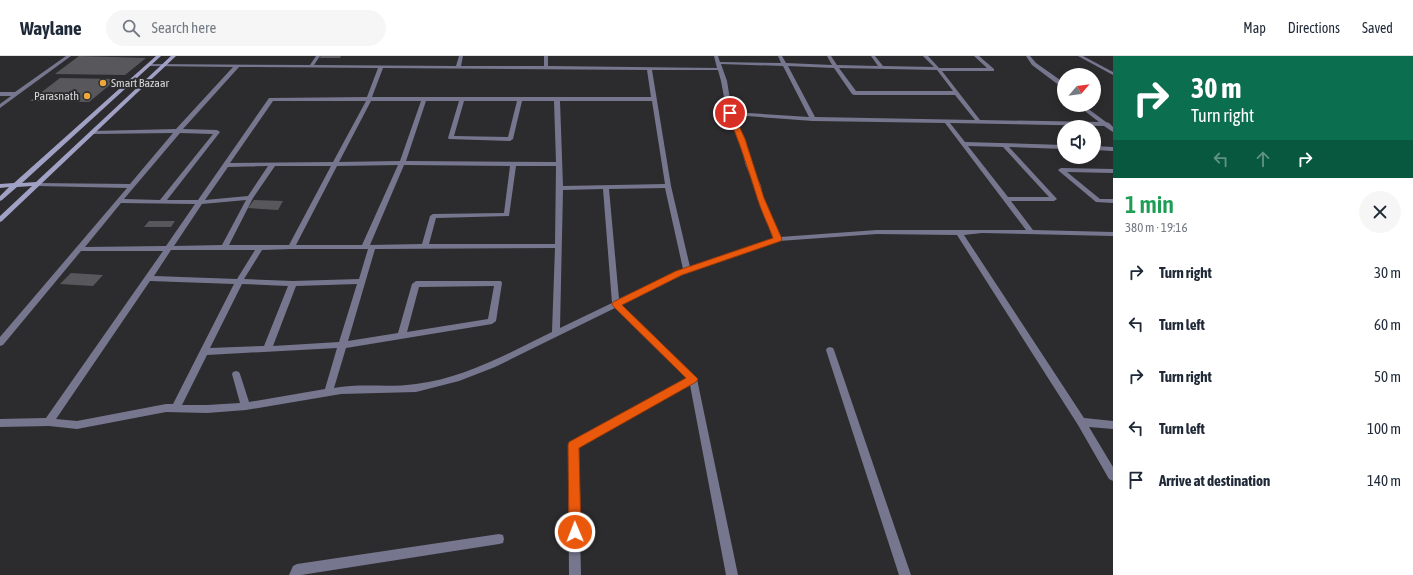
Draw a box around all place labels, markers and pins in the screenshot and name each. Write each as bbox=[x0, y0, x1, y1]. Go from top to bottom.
place label: Smart Bazaar bbox=[111, 76, 170, 90]
marker: Smart Bazaar bbox=[98, 78, 108, 88]
place label: Parasnath bbox=[34, 89, 79, 103]
marker: Parasnath bbox=[82, 91, 92, 101]
pin bbox=[713, 96, 747, 130]

